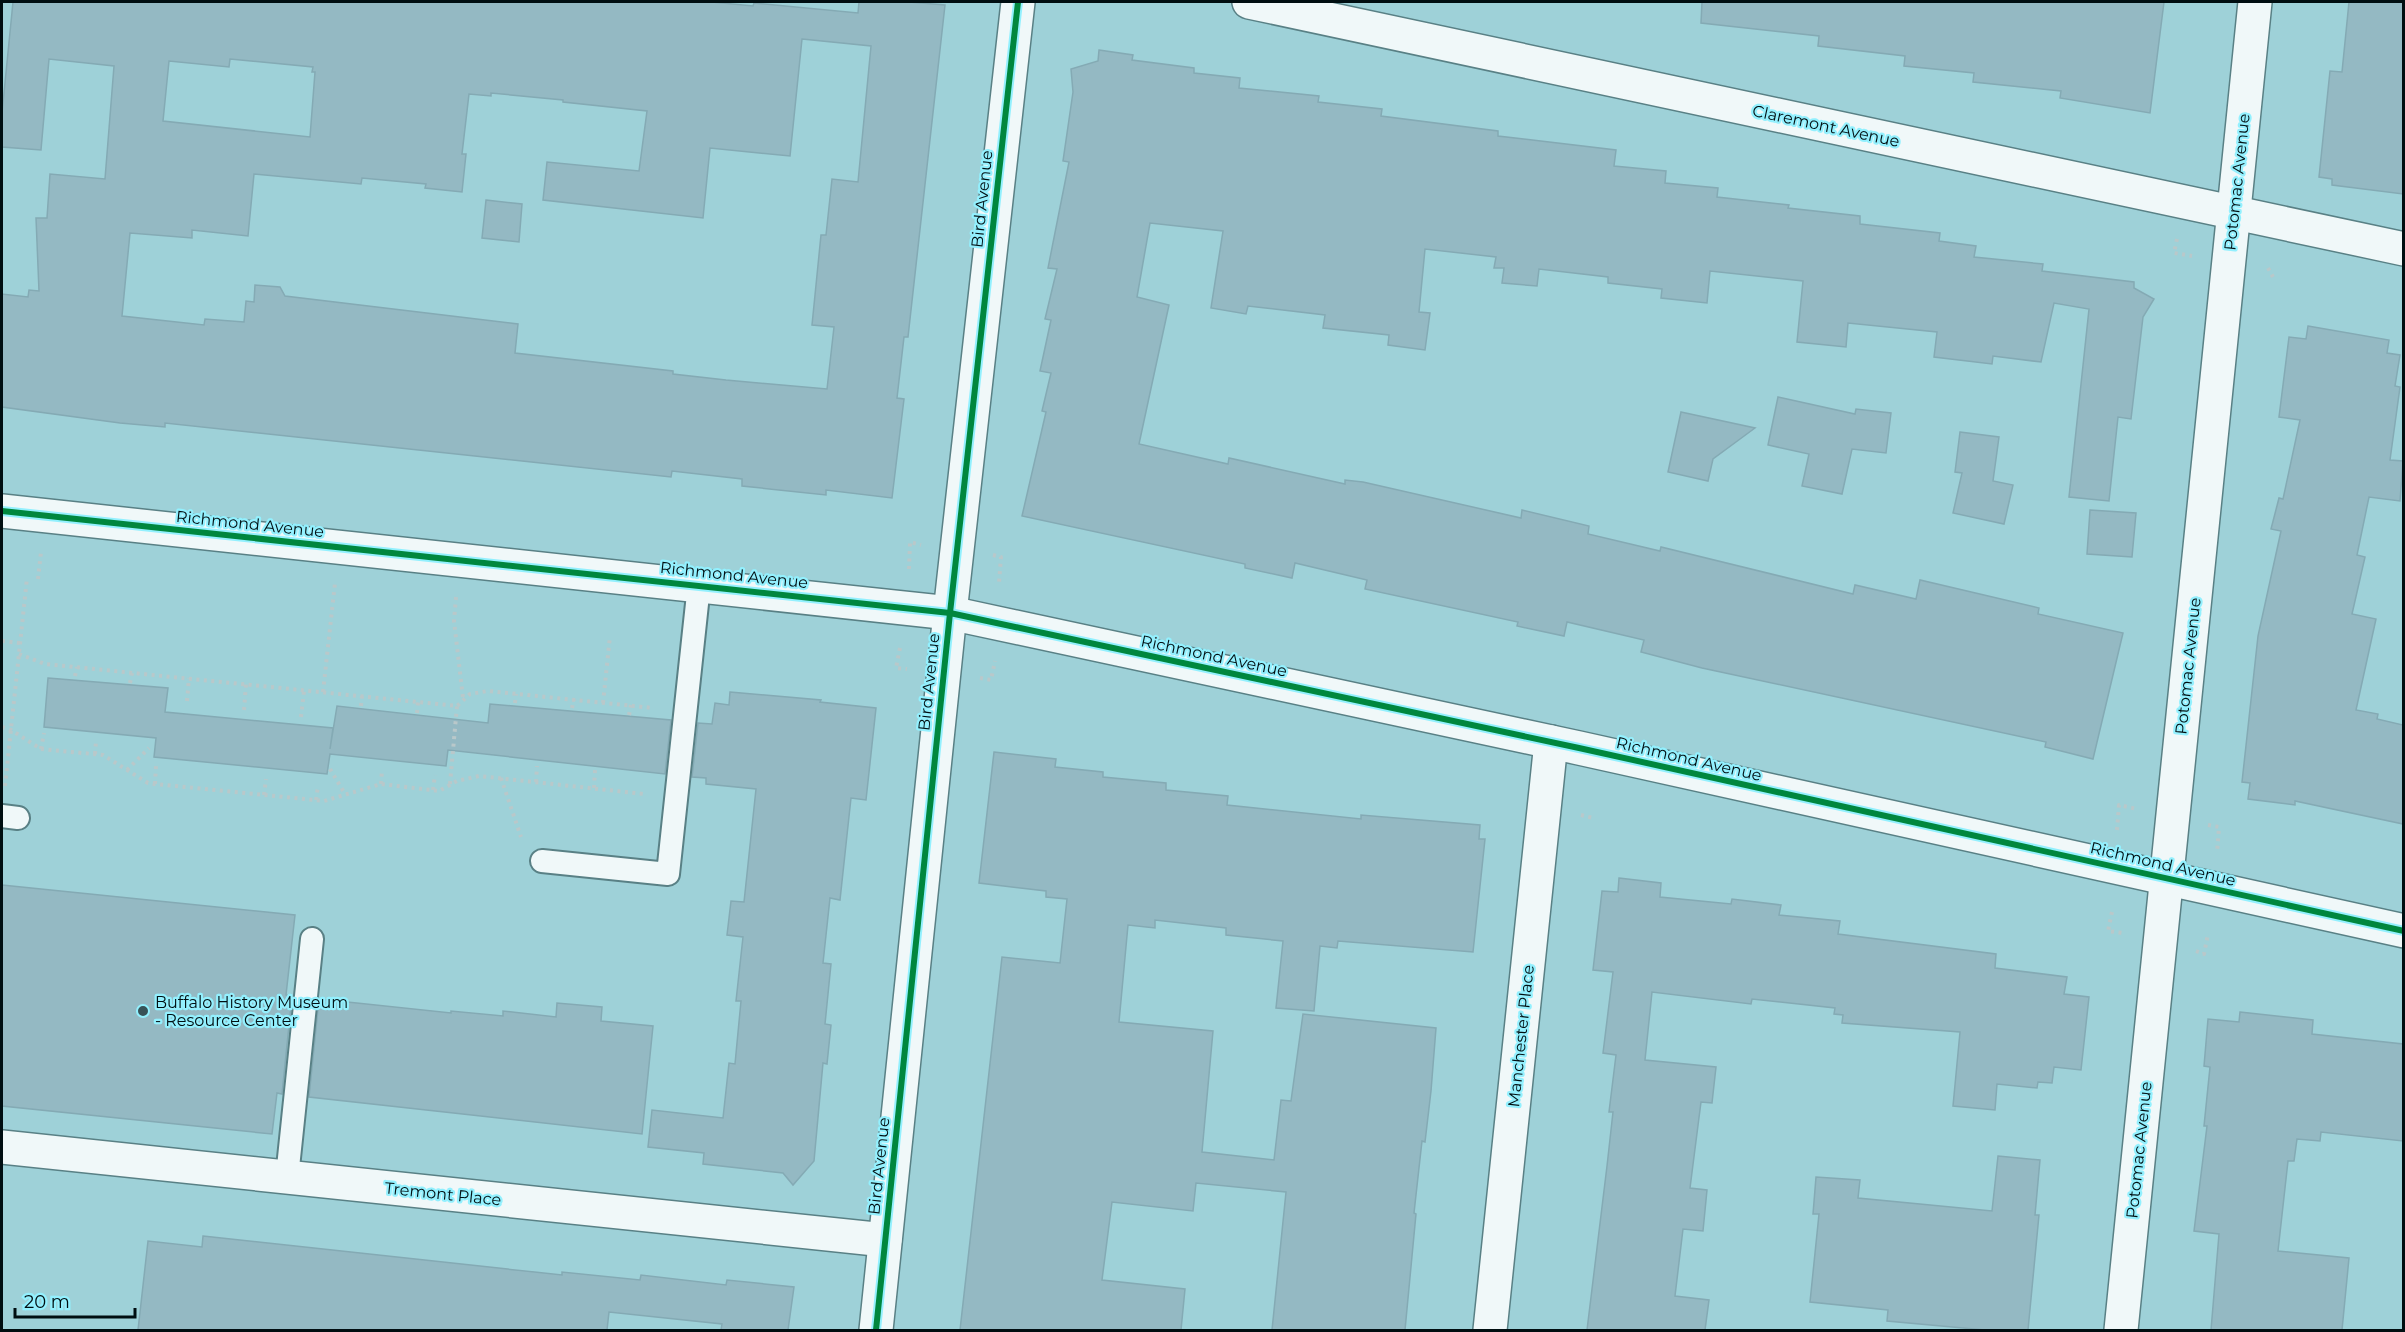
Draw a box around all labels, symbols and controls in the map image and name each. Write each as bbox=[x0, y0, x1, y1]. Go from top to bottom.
street label: Claremont Avenue bbox=[1751, 101, 1901, 151]
street label: Potomac Avenue bbox=[2220, 113, 2254, 251]
street label: Bird Avenue bbox=[967, 149, 997, 249]
street label: Richmond Avenue bbox=[175, 507, 325, 541]
street label: Richmond Avenue bbox=[659, 558, 809, 592]
street label: Potomac Avenue bbox=[2171, 597, 2205, 735]
street label: Richmond Avenue bbox=[1139, 631, 1289, 681]
street label: Bird Avenue bbox=[914, 632, 944, 732]
street label: Richmond Avenue bbox=[1614, 733, 1764, 785]
street label: Richmond Avenue bbox=[2088, 838, 2238, 890]
street label: Manchester Place bbox=[1504, 964, 1538, 1108]
place label: Buffalo History Museum - Resource Center bbox=[155, 993, 348, 1030]
marker: Buffalo History Museum - Resource Center bbox=[136, 1004, 150, 1018]
street label: Potomac Avenue bbox=[2122, 1081, 2156, 1219]
street label: Bird Avenue bbox=[864, 1116, 894, 1216]
street label: Tremont Place bbox=[384, 1178, 502, 1210]
scale bar bbox=[15, 1281, 135, 1319]
text: 20 m bbox=[24, 1291, 70, 1313]

